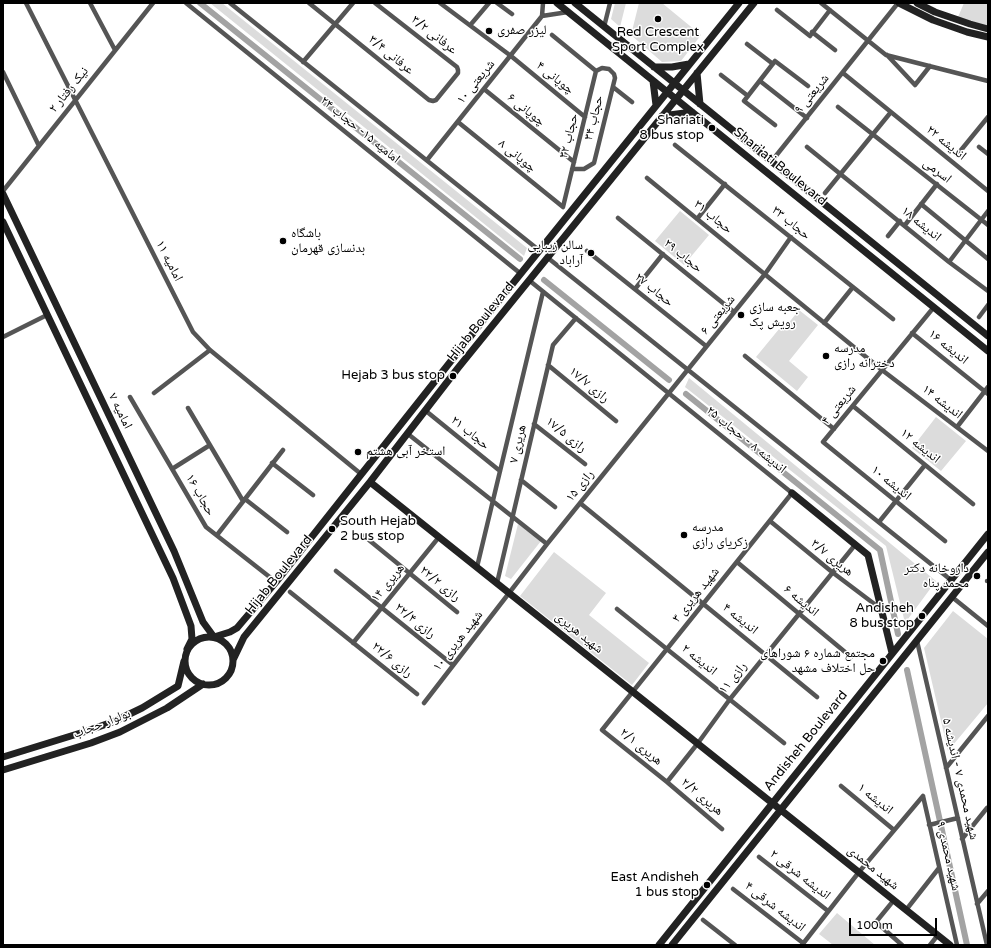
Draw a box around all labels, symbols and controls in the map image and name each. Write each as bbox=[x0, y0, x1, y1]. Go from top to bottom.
street label: عرفانی ۳/۲ bbox=[408, 12, 460, 58]
marker: Red Crescent Sport Complex bbox=[653, 14, 663, 24]
place label: لیزر صفری bbox=[497, 23, 547, 39]
place label: Red Crescent Sport Complex bbox=[612, 25, 704, 56]
marker: لیزر صفری bbox=[484, 26, 494, 36]
street label: عرفانی ۳/۴ bbox=[365, 32, 417, 78]
street label: شریعتی ۱۰ bbox=[453, 57, 499, 107]
street label: چوپانی ۴ bbox=[533, 58, 577, 98]
street label: نیک رفتار ۲ bbox=[46, 64, 92, 116]
street label: شریعتی ۹ bbox=[791, 71, 833, 117]
street label: چوپانی ۶ bbox=[504, 90, 548, 130]
street label: امامیه ۱۵- حجاب ۲۴ bbox=[317, 93, 403, 167]
street label: حجاب ۳۴ bbox=[581, 94, 607, 142]
street label: حجاب ۳۲ bbox=[556, 112, 582, 160]
place label: Shariati 8 bus stop bbox=[640, 113, 704, 144]
street label: اندیشه ۲۲ bbox=[923, 122, 969, 164]
marker: Shariati 8 bus stop bbox=[707, 123, 717, 133]
street label: Shari'ati Boulevard bbox=[730, 125, 830, 209]
street label: چوپانی ۸ bbox=[495, 136, 539, 176]
street label: اسرمی bbox=[920, 155, 954, 187]
street label: حجاب ۳۱ bbox=[690, 197, 736, 237]
street label: حجاب ۳۳ bbox=[768, 203, 814, 243]
street label: اندیشه ۱۸ bbox=[898, 203, 944, 245]
place label: باشگاه بدنسازی قهرمان bbox=[291, 226, 365, 257]
marker: باشگاه بدنسازی قهرمان bbox=[278, 236, 288, 246]
street label: حجاب ۲۹ bbox=[660, 236, 706, 276]
street label: امامیه ۱۱ bbox=[152, 238, 186, 284]
place label: سالن زیبایی آراباد bbox=[527, 238, 583, 269]
marker: سالن زیبایی آراباد bbox=[586, 248, 596, 258]
street label: حجاب ۲۷ bbox=[631, 270, 677, 310]
street label: Hijab Boulevard bbox=[444, 279, 518, 365]
street label: شریعتی ۶ bbox=[697, 292, 739, 338]
place label: جعبه سازی رویش پک bbox=[749, 300, 801, 331]
marker: جعبه سازی رویش پک bbox=[736, 310, 746, 320]
street label: اندیشه ۱۶ bbox=[925, 326, 971, 368]
place label: مدرسه دخترانه رازی bbox=[834, 341, 895, 372]
marker: مدرسه دخترانه رازی bbox=[821, 351, 831, 361]
street label: رازی ۱۷/۷ bbox=[566, 364, 612, 406]
place label: Hejab 3 bus stop bbox=[341, 368, 445, 384]
marker: Hejab 3 bus stop bbox=[448, 371, 458, 381]
street label: اندیشه ۱۴ bbox=[919, 381, 965, 423]
street label: شریعتی ۴ bbox=[818, 382, 860, 428]
street label: امامیه ۷ bbox=[105, 390, 135, 432]
street label: اندیشه ۸ - حجاب ۲۵ bbox=[703, 403, 789, 477]
street label: حجاب ۲۱ bbox=[447, 413, 493, 453]
street label: رازی ۱۷/۵ bbox=[543, 414, 589, 456]
street label: هریری ۷ bbox=[506, 423, 530, 465]
street label: اندیشه ۱۲ bbox=[897, 425, 943, 467]
place label: استخر آبی هشتم bbox=[366, 444, 445, 460]
marker: استخر آبی هشتم bbox=[353, 447, 363, 457]
street label: اندیشه ۱۰ bbox=[868, 462, 914, 504]
street label: رازی ۱۵ bbox=[563, 467, 597, 505]
street label: حجاب ۱۶ bbox=[182, 471, 218, 519]
place label: South Hejab 2 bus stop bbox=[340, 514, 416, 545]
place label: مدرسه زکریای رازی bbox=[692, 520, 748, 551]
marker: South Hejab 2 bus stop bbox=[327, 524, 337, 534]
marker: مدرسه زکریای رازی bbox=[679, 530, 689, 540]
street label: Hijab Boulevard bbox=[242, 532, 316, 618]
street label: هریری ۳/۷ bbox=[808, 536, 856, 580]
street label: هریری ۱۴ bbox=[368, 561, 408, 605]
place label: داروخانه دکتر محمد پناه bbox=[904, 561, 969, 592]
street label: رازی ۲۲/۲ bbox=[417, 563, 463, 605]
street label: شهید هریری ۳ bbox=[669, 564, 723, 626]
marker: داروخانه دکتر محمد پناه bbox=[972, 571, 982, 581]
street label: اندیشه ۶ bbox=[780, 582, 822, 620]
street label: رازی ۲۲/۴ bbox=[392, 600, 438, 642]
street label: اندیشه ۴ bbox=[719, 600, 761, 638]
place label: Andisheh 8 bus stop bbox=[850, 601, 914, 632]
street label: شهید هریری ۱۰ bbox=[430, 608, 486, 674]
street label: شهید هریری bbox=[552, 609, 606, 657]
marker: Andisheh 8 bus stop bbox=[917, 611, 927, 621]
street label: رازی ۲۲/۶ bbox=[369, 639, 415, 681]
street label: اندیشه ۲ bbox=[678, 641, 720, 679]
place label: مجتمع شماره ۶ شوراهای حل اختلاف مشهد bbox=[760, 646, 875, 677]
marker: مجتمع شماره ۶ شوراهای حل اختلاف مشهد bbox=[878, 656, 888, 666]
street label: رازی ۱۱ bbox=[716, 659, 750, 697]
street label: Andisheh Boulevard bbox=[761, 688, 851, 794]
street label: بولوار حجاب bbox=[71, 706, 133, 742]
street label: شهید محمدی ۷ - اندیشه ۵ bbox=[938, 717, 982, 841]
street label: هریری ۲/۱ bbox=[617, 725, 665, 769]
street label: هریری ۲/۲ bbox=[678, 775, 726, 819]
street label: اندیشه ۱ bbox=[854, 780, 896, 818]
street label: شهید محمدی ۹ bbox=[932, 820, 964, 892]
street label: شهید محمدی bbox=[844, 842, 902, 894]
street label: اندیشه شرقی ۲ bbox=[767, 847, 833, 903]
place label: East Andisheh 1 bus stop bbox=[611, 870, 699, 901]
street label: اندیشه شرقی ۴ bbox=[742, 879, 808, 935]
marker: East Andisheh 1 bus stop bbox=[702, 880, 712, 890]
scale bar bbox=[851, 910, 939, 936]
text: 100 m bbox=[856, 918, 893, 932]

